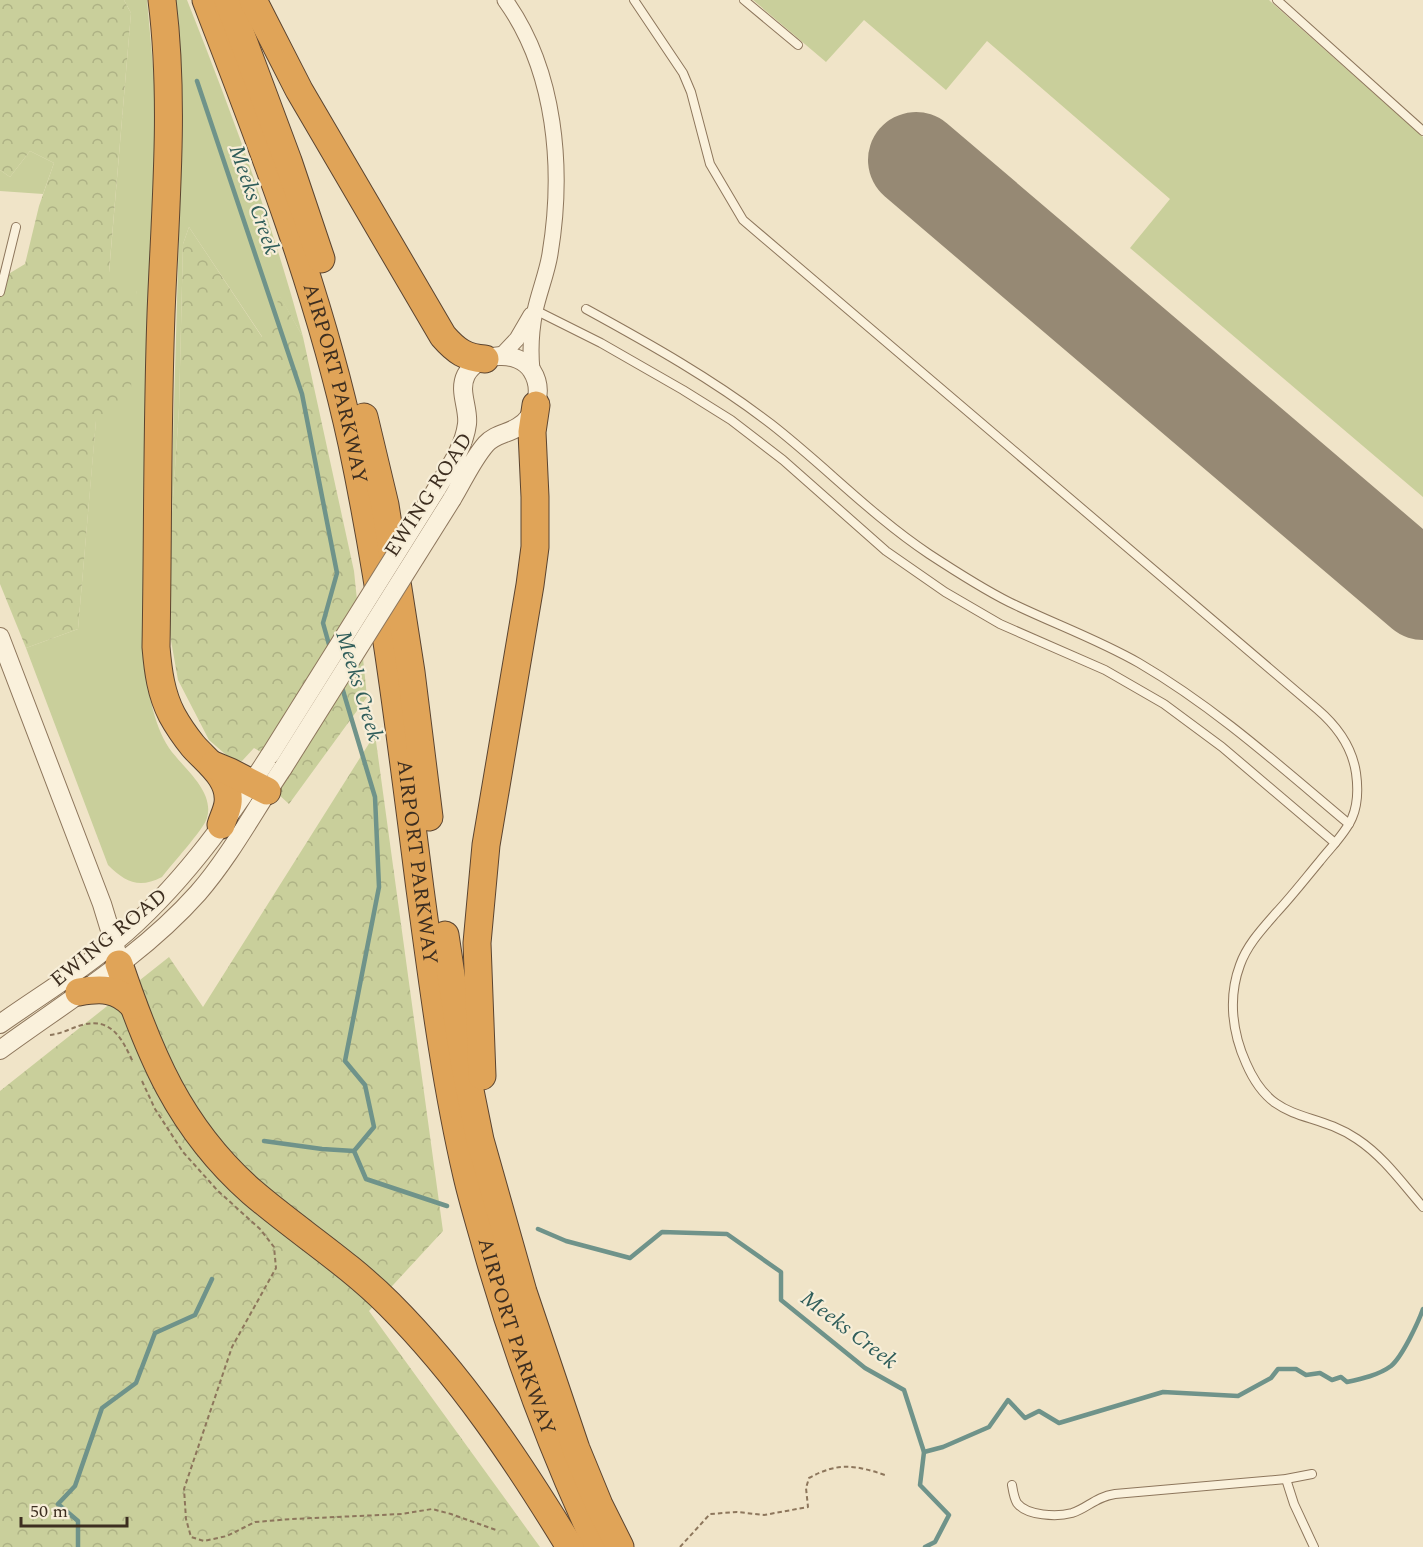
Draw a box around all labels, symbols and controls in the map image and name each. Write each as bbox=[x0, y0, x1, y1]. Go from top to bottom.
water label: Meeks Creek bbox=[220, 141, 288, 259]
street label: AIRPORT PARKWAY bbox=[294, 279, 376, 487]
street label: EWING ROAD bbox=[377, 426, 481, 564]
water label: Meeks Creek bbox=[327, 627, 391, 745]
street label: AIRPORT PARKWAY bbox=[388, 758, 446, 966]
street label: EWING ROAD bbox=[43, 881, 175, 995]
street label: AIRPORT PARKWAY bbox=[469, 1234, 564, 1440]
water label: Meeks Creek bbox=[793, 1282, 905, 1378]
scale bar bbox=[21, 1490, 128, 1528]
text: 50 m bbox=[30, 1498, 68, 1525]

